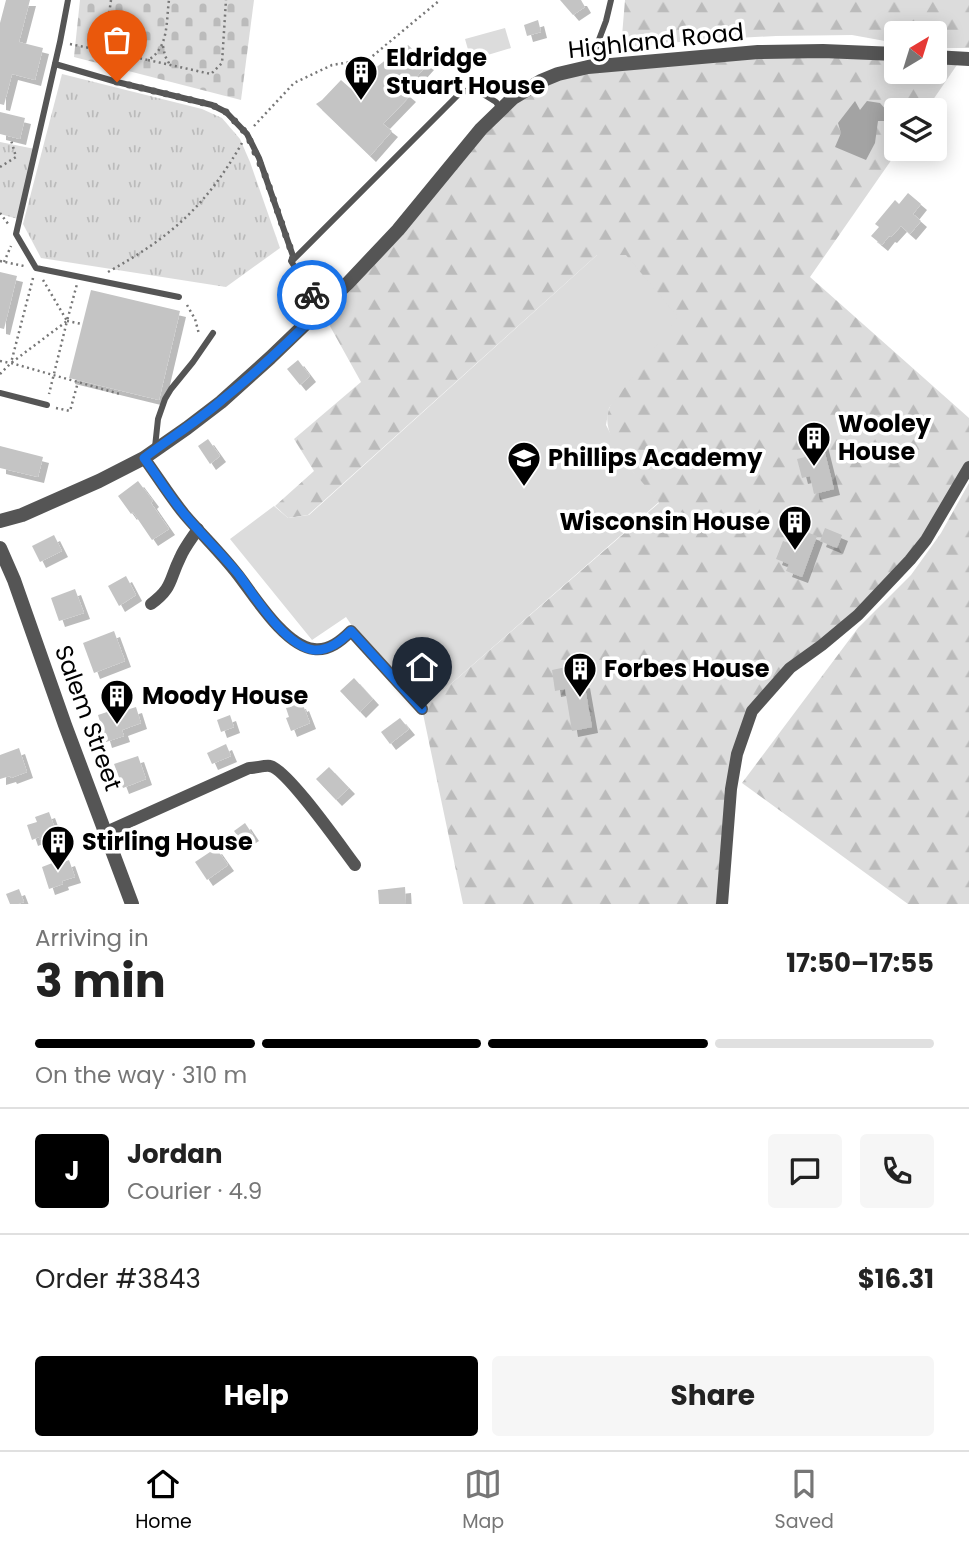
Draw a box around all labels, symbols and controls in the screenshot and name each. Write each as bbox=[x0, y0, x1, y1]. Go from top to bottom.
pin bbox=[87, 10, 147, 82]
street label: Highland Road bbox=[566, 15, 746, 66]
icon: bag bbox=[98, 21, 136, 59]
north arrow bbox=[884, 21, 947, 84]
map controls bbox=[884, 21, 947, 161]
place label: Eldridge Stuart House bbox=[386, 41, 545, 102]
building icon: Eldridge Stuart House bbox=[342, 53, 380, 102]
button: layers bbox=[884, 98, 947, 161]
courier bbox=[277, 260, 347, 330]
icon: bike bbox=[293, 276, 331, 314]
place label: Wooley House bbox=[838, 407, 932, 468]
building icon: Wooley House bbox=[795, 419, 833, 468]
school or university icon: Phillips Academy bbox=[505, 439, 543, 488]
place label: Phillips Academy bbox=[548, 441, 763, 474]
building icon: Wisconsin House bbox=[776, 503, 814, 552]
place label: Wisconsin House bbox=[559, 505, 770, 538]
pin bbox=[392, 637, 452, 709]
street label: Salem Street bbox=[47, 641, 130, 795]
icon: home bbox=[403, 648, 441, 686]
building icon: Forbes House bbox=[561, 650, 599, 699]
place label: Forbes House bbox=[604, 652, 770, 685]
building icon: Moody House bbox=[98, 677, 136, 726]
place label: Moody House bbox=[142, 679, 309, 712]
building icon: Stirling House bbox=[39, 823, 77, 872]
place label: Stirling House bbox=[82, 825, 253, 858]
text: Arriving in bbox=[35, 922, 149, 954]
text: 17:50–17:55 bbox=[786, 945, 934, 981]
text: 3 min bbox=[35, 949, 166, 1013]
text: On the way · 310 m bbox=[35, 1059, 247, 1091]
button: chat bbox=[768, 1134, 842, 1208]
button: phone bbox=[860, 1134, 934, 1208]
text: Jordan bbox=[127, 1136, 223, 1172]
text: J bbox=[64, 1153, 80, 1189]
text: Courier · 4.9 bbox=[127, 1175, 262, 1207]
text: Order #3843 bbox=[35, 1261, 201, 1297]
text: $16.31 bbox=[858, 1261, 934, 1297]
button: Help bbox=[35, 1356, 478, 1436]
button: Share bbox=[492, 1356, 934, 1436]
tab: Home bbox=[135, 1465, 192, 1536]
tab: Map bbox=[462, 1465, 504, 1536]
tab: Saved bbox=[775, 1465, 834, 1536]

